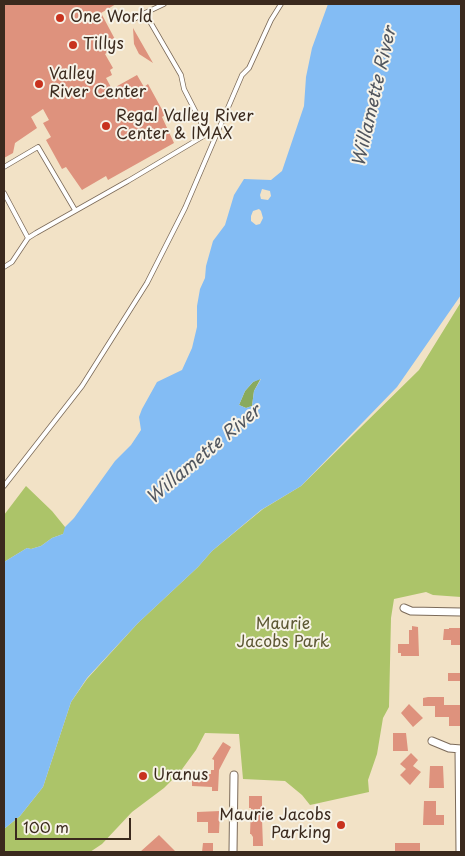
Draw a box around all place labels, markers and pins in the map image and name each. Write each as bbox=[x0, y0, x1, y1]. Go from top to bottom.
place label: One World bbox=[70, 8, 153, 28]
marker: One World bbox=[54, 12, 66, 24]
place label: Tillys bbox=[83, 35, 124, 55]
marker: Tillys bbox=[67, 39, 79, 51]
place label: Valley River Center bbox=[49, 65, 146, 103]
marker: Valley River Center bbox=[33, 78, 45, 90]
place label: Regal Valley River Center & IMAX bbox=[116, 107, 254, 145]
marker: Regal Valley River Center & IMAX bbox=[100, 120, 112, 132]
place label: Uranus bbox=[153, 766, 208, 786]
marker: Uranus bbox=[137, 770, 149, 782]
place label: Maurie Jacobs Parking bbox=[219, 806, 331, 844]
marker: Maurie Jacobs Parking bbox=[335, 819, 347, 831]

